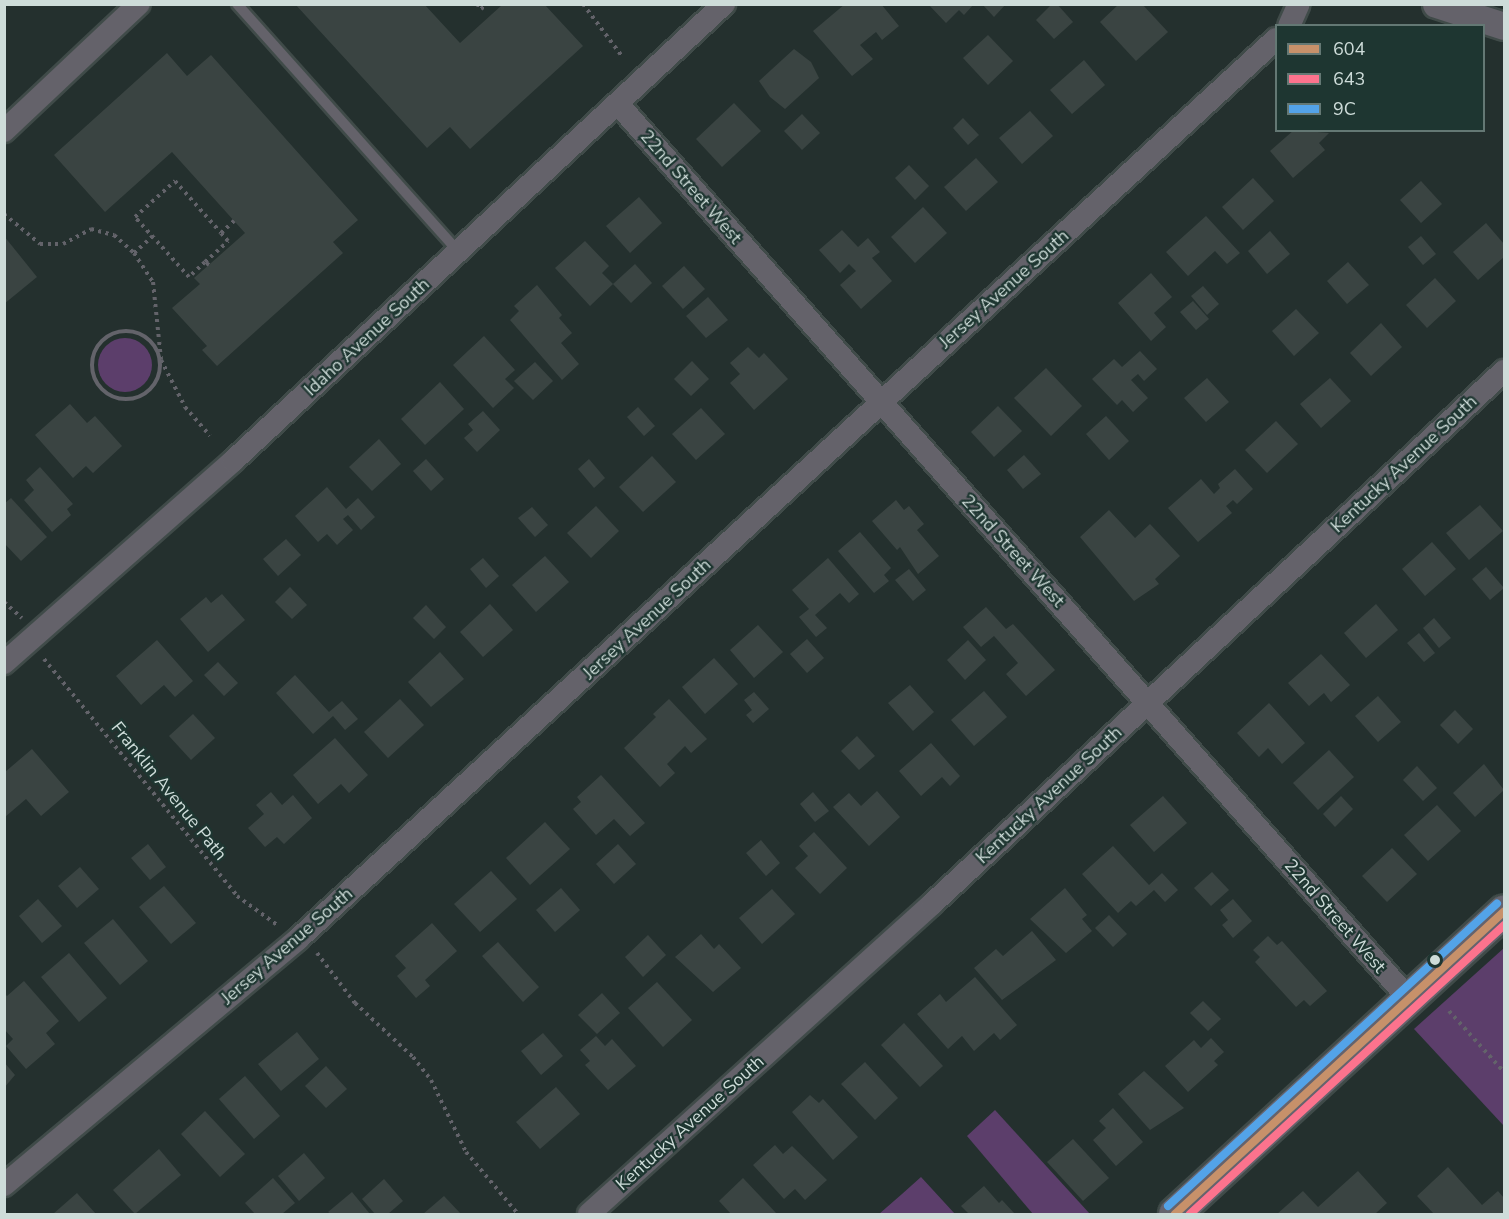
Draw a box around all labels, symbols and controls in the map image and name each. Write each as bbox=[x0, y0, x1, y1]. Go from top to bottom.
legend bbox=[1275, 24, 1485, 132]
text: 604 bbox=[1333, 37, 1365, 61]
text: 643 bbox=[1333, 67, 1365, 91]
text: 9C bbox=[1333, 97, 1356, 121]
street label: 22nd Street West bbox=[636, 126, 746, 248]
street label: Jersey Avenue South bbox=[935, 225, 1073, 353]
street label: Idaho Avenue South bbox=[300, 273, 434, 401]
street label: Kentucky Avenue South bbox=[1327, 391, 1481, 537]
street label: 22nd Street West bbox=[957, 490, 1069, 612]
street label: Jersey Avenue South bbox=[578, 554, 716, 684]
street label: Franklin Avenue Path bbox=[106, 717, 232, 865]
street label: Kentucky Avenue South bbox=[972, 722, 1126, 868]
street label: 22nd Street West bbox=[1280, 855, 1390, 977]
street label: Jersey Avenue South bbox=[217, 883, 357, 1009]
unlabelled marker bbox=[1429, 954, 1441, 966]
street label: Kentucky Avenue South bbox=[612, 1051, 768, 1195]

